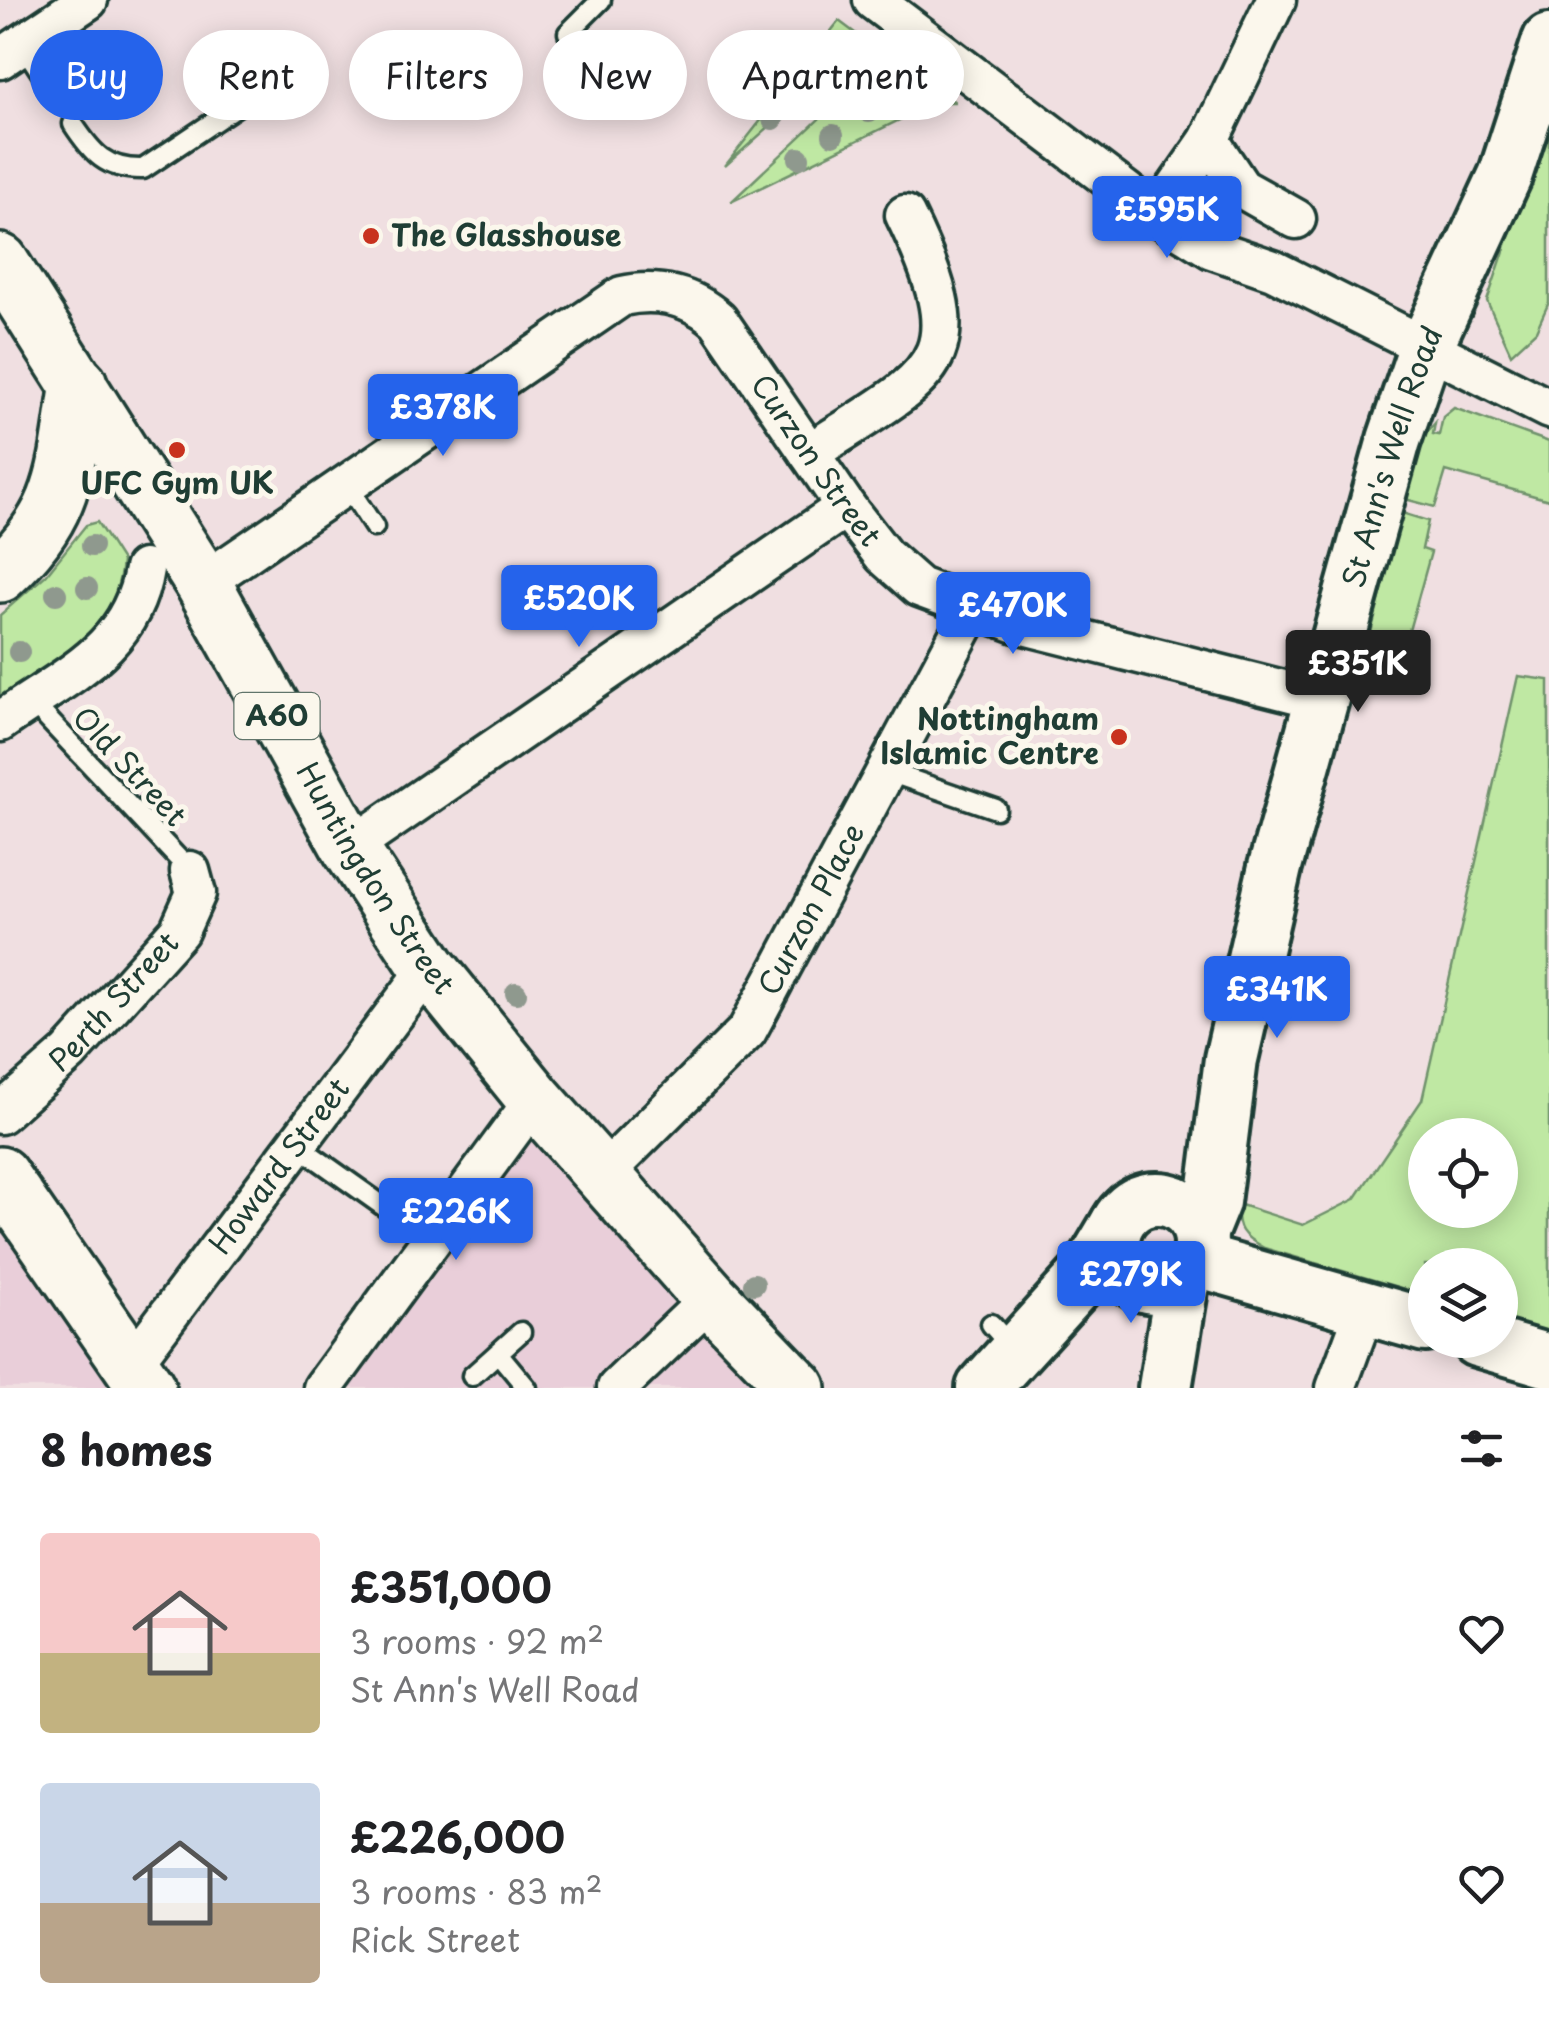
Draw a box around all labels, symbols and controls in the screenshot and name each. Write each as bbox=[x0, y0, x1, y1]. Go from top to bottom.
chip: Buy bbox=[30, 30, 163, 120]
chip: Rent bbox=[183, 30, 329, 120]
chip: Filters bbox=[349, 30, 523, 120]
chip: New bbox=[543, 30, 687, 120]
chip: Apartment bbox=[707, 30, 964, 120]
pin: £595K bbox=[1097, 176, 1237, 261]
text: £595K bbox=[1114, 184, 1220, 232]
place label: The Glasshouse bbox=[391, 211, 621, 256]
marker: The Glasshouse bbox=[360, 225, 382, 247]
street label: St Ann's Well Road bbox=[1329, 318, 1453, 592]
street label: Curzon Street bbox=[741, 364, 894, 555]
pin: £378K bbox=[373, 374, 513, 459]
text: £378K bbox=[390, 382, 496, 430]
marker: UFC Gym UK bbox=[166, 439, 188, 461]
place label: UFC Gym UK bbox=[80, 459, 274, 504]
pin: £520K bbox=[509, 565, 649, 650]
pin: £470K bbox=[943, 572, 1083, 657]
text: £520K bbox=[523, 573, 635, 621]
text: £470K bbox=[958, 580, 1068, 628]
pin: £351K bbox=[1288, 630, 1428, 715]
text: £351K bbox=[1308, 638, 1408, 686]
road number: A60 bbox=[234, 693, 320, 739]
street label: Old Street bbox=[63, 695, 198, 835]
place label: Nottingham Islamic Centre bbox=[880, 695, 1099, 774]
marker: Nottingham Islamic Centre bbox=[1108, 726, 1130, 748]
street label: Huntingdon Street bbox=[287, 753, 467, 1003]
street label: Curzon Place bbox=[745, 814, 874, 1002]
street label: Perth Street bbox=[38, 921, 188, 1081]
pin: £341K bbox=[1207, 956, 1347, 1041]
text: £341K bbox=[1226, 964, 1328, 1012]
street label: Howard Street bbox=[197, 1067, 359, 1263]
map controls bbox=[1408, 1118, 1518, 1358]
button: locate bbox=[1408, 1118, 1518, 1228]
pin: £226K bbox=[386, 1178, 526, 1263]
text: £226K bbox=[401, 1186, 511, 1234]
pin: £279K bbox=[1061, 1241, 1201, 1326]
button: layers bbox=[1408, 1248, 1518, 1358]
text: £279K bbox=[1079, 1249, 1183, 1297]
text: 8 homes bbox=[40, 1417, 213, 1480]
icon: filters bbox=[1454, 1421, 1509, 1476]
text: £351,000 bbox=[350, 1554, 552, 1617]
icon: home bbox=[120, 1573, 240, 1693]
icon: heart bbox=[1454, 1606, 1509, 1661]
text: 3 rooms · 92 m² bbox=[350, 1617, 604, 1665]
text: St Ann's Well Road bbox=[350, 1665, 640, 1713]
text: £226,000 bbox=[350, 1804, 565, 1867]
icon: home bbox=[120, 1823, 240, 1943]
icon: heart bbox=[1454, 1856, 1509, 1911]
text: 3 rooms · 83 m² bbox=[350, 1867, 603, 1915]
text: Rick Street bbox=[350, 1915, 520, 1963]

